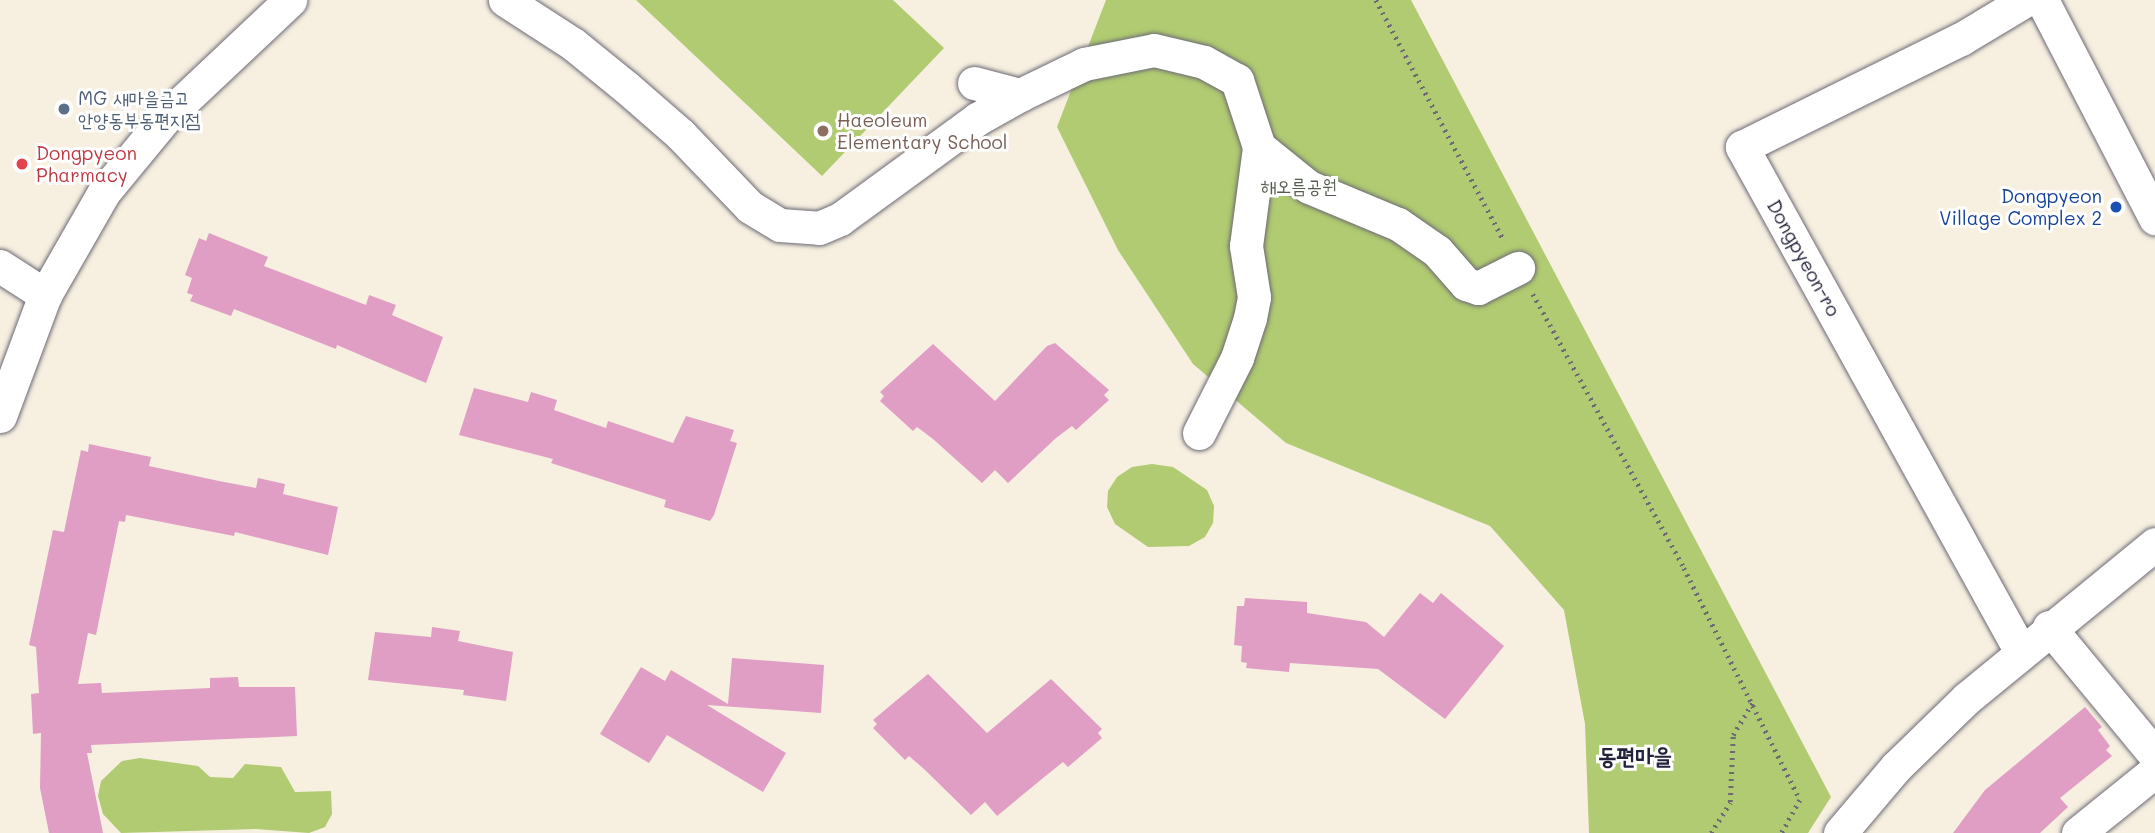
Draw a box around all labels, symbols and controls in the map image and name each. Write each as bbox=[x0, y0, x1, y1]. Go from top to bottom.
place label: MG 새마을금고 안양동부동편지점 bbox=[78, 87, 200, 131]
marker: MG 새마을금고 안양동부동편지점 bbox=[56, 101, 72, 117]
place label: Haeoleum Elementary School bbox=[837, 109, 1007, 153]
marker: Haeoleum Elementary School bbox=[815, 123, 831, 139]
place label: Dongpyeon Pharmacy bbox=[36, 142, 137, 186]
marker: Dongpyeon Pharmacy bbox=[14, 156, 30, 172]
park label: 해오름공원 bbox=[1261, 175, 1337, 197]
place label: Dongpyeon Village Complex 2 bbox=[1939, 185, 2102, 229]
street label: Dongpyeon-ro bbox=[1763, 196, 1845, 320]
marker: Dongpyeon Village Complex 2 bbox=[2108, 199, 2124, 215]
district label: 동편마을 bbox=[1598, 741, 1672, 769]

